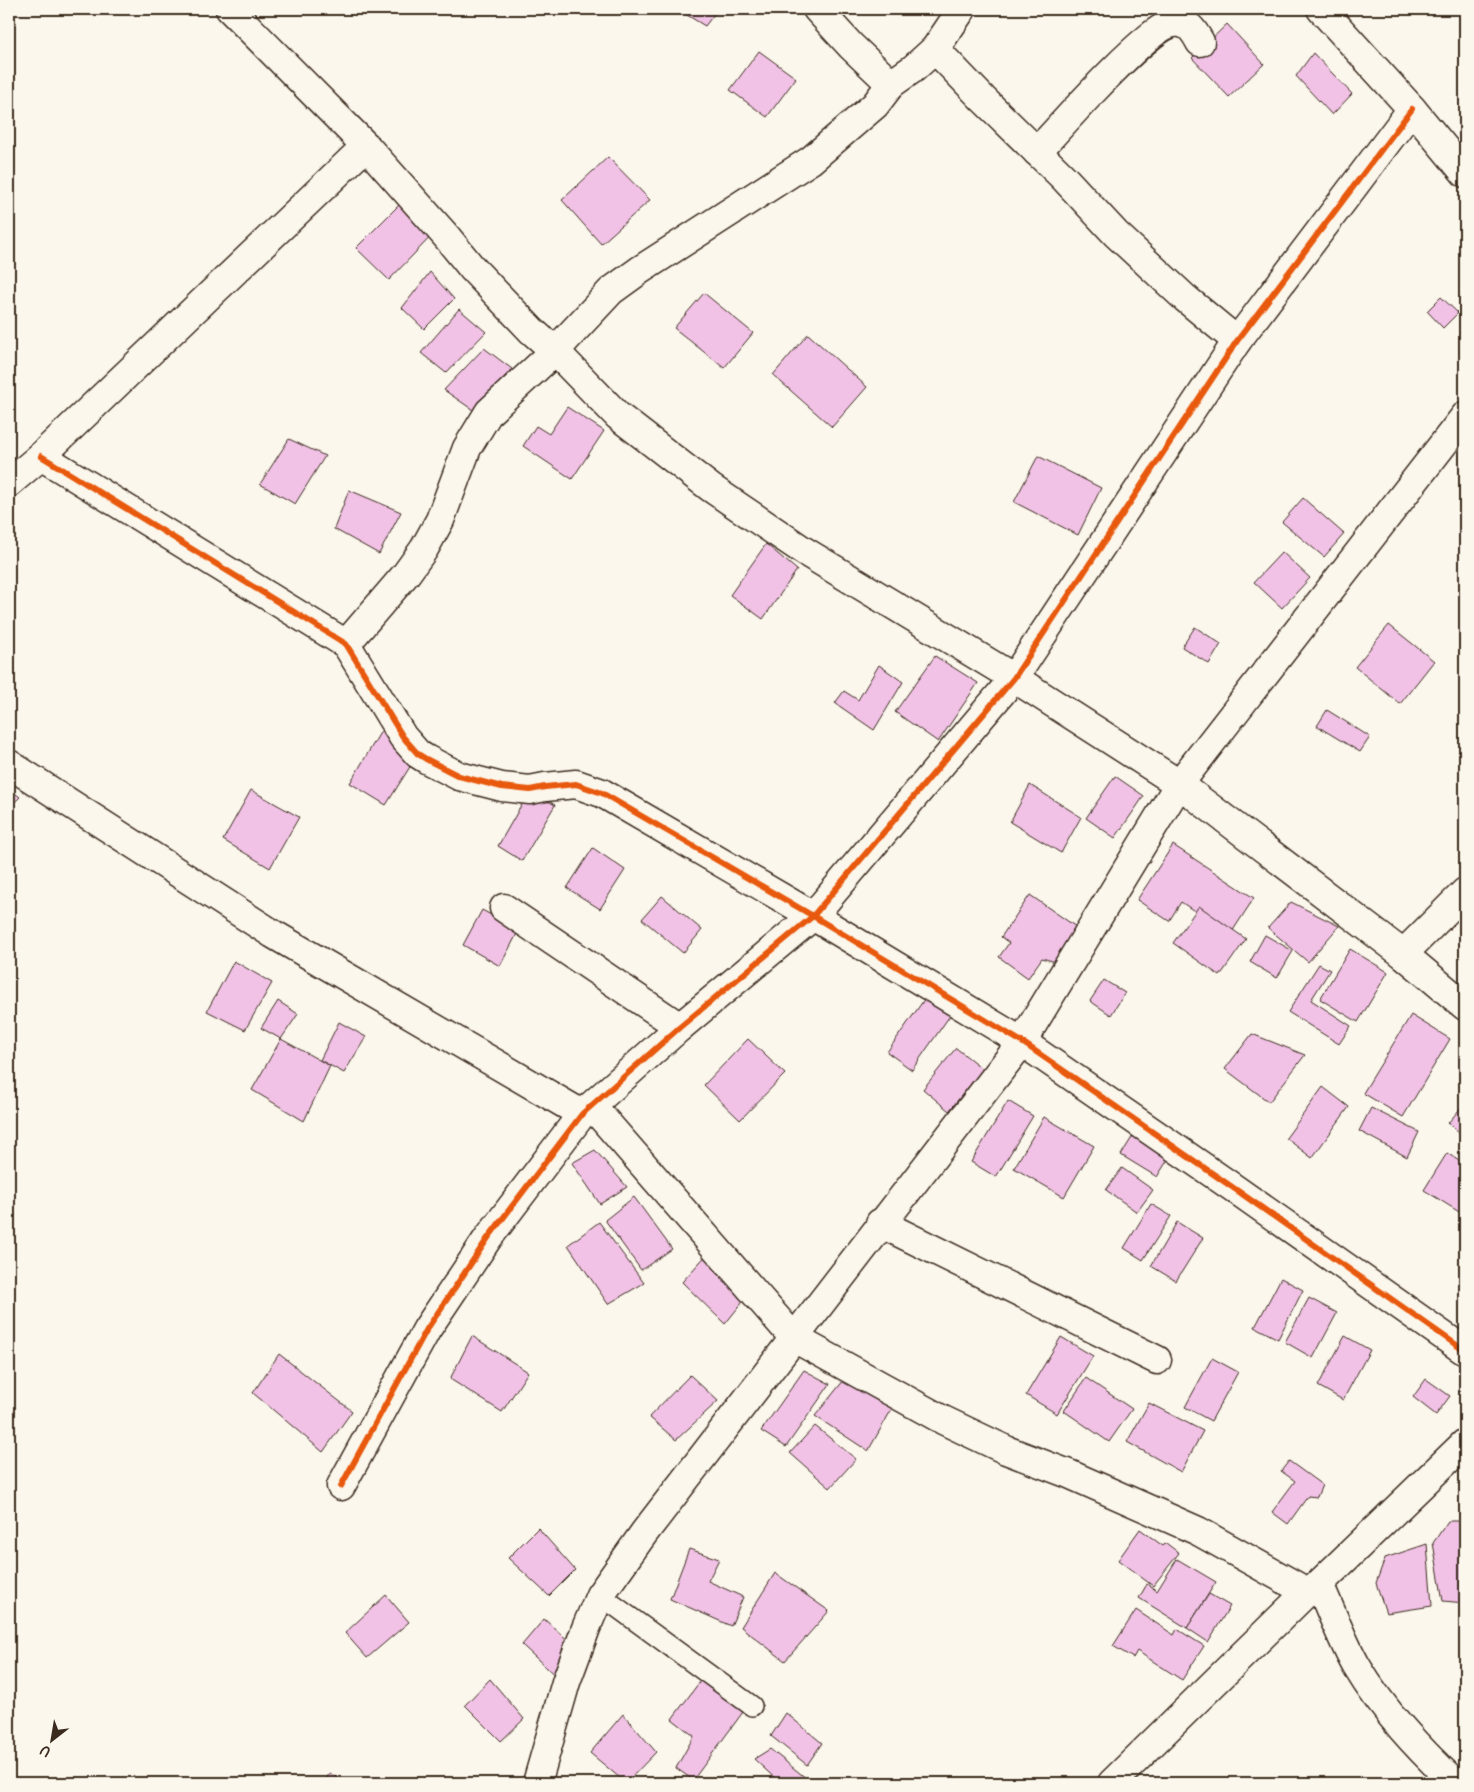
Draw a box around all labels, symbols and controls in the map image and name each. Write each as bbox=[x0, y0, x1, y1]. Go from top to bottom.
north arrow bbox=[28, 1714, 78, 1764]
text: U bbox=[37, 1741, 54, 1760]

